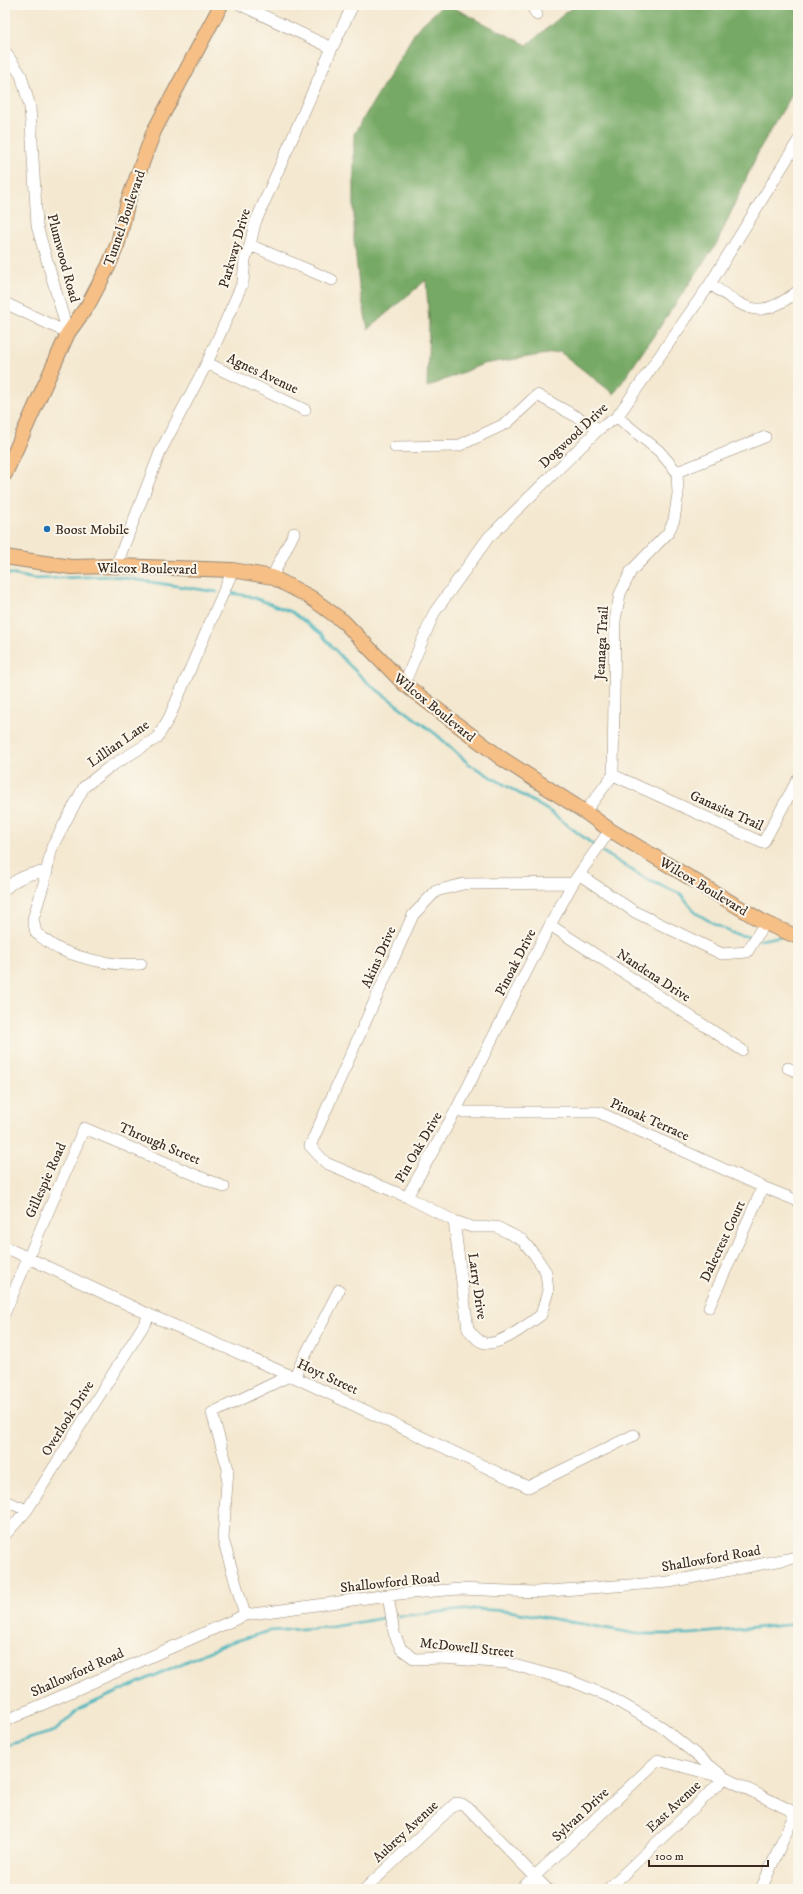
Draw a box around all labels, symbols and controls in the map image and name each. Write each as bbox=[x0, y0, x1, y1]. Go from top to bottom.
street label: Tunnel Boulevard bbox=[100, 168, 150, 269]
street label: Parkway Drive bbox=[215, 206, 255, 290]
street label: Plumwood Road bbox=[43, 212, 84, 305]
street label: Agnes Avenue bbox=[224, 350, 301, 398]
street label: Dogwood Drive bbox=[535, 399, 612, 472]
place label: Boost Mobile bbox=[55, 521, 129, 539]
marker: Boost Mobile bbox=[42, 524, 52, 534]
street label: Wilcox Boulevard bbox=[96, 559, 197, 579]
street label: Jeanaga Trail bbox=[591, 605, 613, 683]
street label: Wilcox Boulevard bbox=[389, 669, 479, 746]
street label: Lillian Lane bbox=[84, 716, 153, 772]
street label: Ganasita Trail bbox=[687, 787, 767, 835]
street label: Wilcox Boulevard bbox=[655, 853, 751, 920]
street label: Akins Drive bbox=[357, 924, 401, 991]
street label: Pinoak Drive bbox=[491, 926, 541, 999]
street label: Nandena Drive bbox=[613, 945, 694, 1007]
street label: Pinoak Terrace bbox=[607, 1094, 692, 1145]
street label: Pin Oak Drive bbox=[391, 1109, 447, 1186]
street label: Through Street bbox=[116, 1119, 204, 1169]
street label: Gillespie Road bbox=[21, 1140, 71, 1221]
street label: Dalecrest Court bbox=[696, 1197, 750, 1285]
street label: Larry Drive bbox=[463, 1252, 491, 1321]
street label: Hoyt Street bbox=[294, 1355, 362, 1399]
street label: Overlook Drive bbox=[37, 1377, 98, 1460]
street label: Shallowford Road bbox=[660, 1541, 762, 1577]
street label: Shallowford Road bbox=[339, 1569, 441, 1597]
street label: McDowell Street bbox=[419, 1634, 516, 1662]
street label: Shallowford Road bbox=[28, 1644, 127, 1701]
street label: East Avenue bbox=[643, 1777, 705, 1837]
street label: Sylvan Drive bbox=[548, 1784, 613, 1846]
street label: Aubrey Avenue bbox=[369, 1797, 442, 1867]
scale bar bbox=[649, 1842, 768, 1868]
text: 100 m bbox=[655, 1849, 684, 1864]

